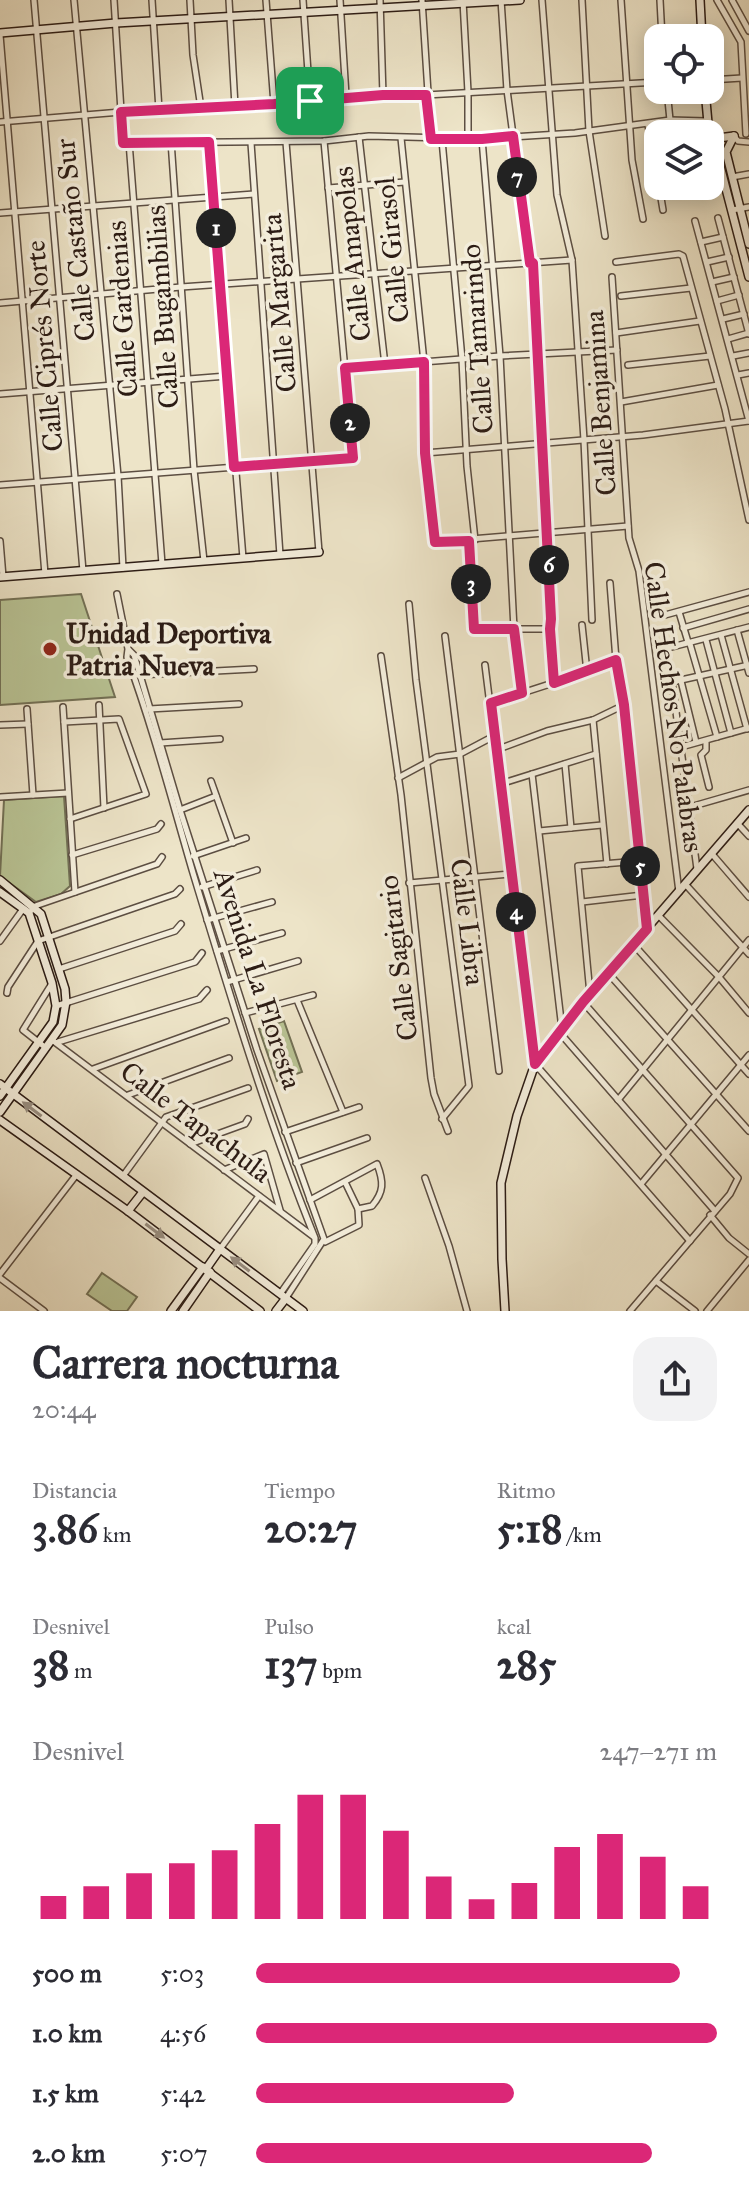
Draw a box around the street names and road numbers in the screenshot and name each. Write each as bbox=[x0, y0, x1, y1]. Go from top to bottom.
street label: Calle Castaño Sur bbox=[47, 136, 103, 343]
street label: Calle Amapolas bbox=[325, 165, 379, 343]
street label: Calle Girasol bbox=[367, 175, 417, 324]
street label: Calle Bugambilias bbox=[137, 204, 187, 410]
street label: Calle Margarita bbox=[254, 212, 304, 394]
street label: Calle Gardenias bbox=[98, 220, 146, 398]
street label: Calle Ciprés Norte bbox=[17, 239, 71, 453]
street label: Calle Tamarindo bbox=[453, 243, 501, 435]
street label: Calle Benjamina bbox=[576, 309, 624, 497]
street label: Calle Hechos No Palabras bbox=[636, 559, 712, 855]
street label: Calle Libra bbox=[443, 856, 493, 988]
street label: Avenida La Floresta bbox=[206, 863, 310, 1094]
street label: Calle Sagitario bbox=[370, 873, 426, 1043]
street label: Calle Tapachula bbox=[113, 1054, 279, 1190]

